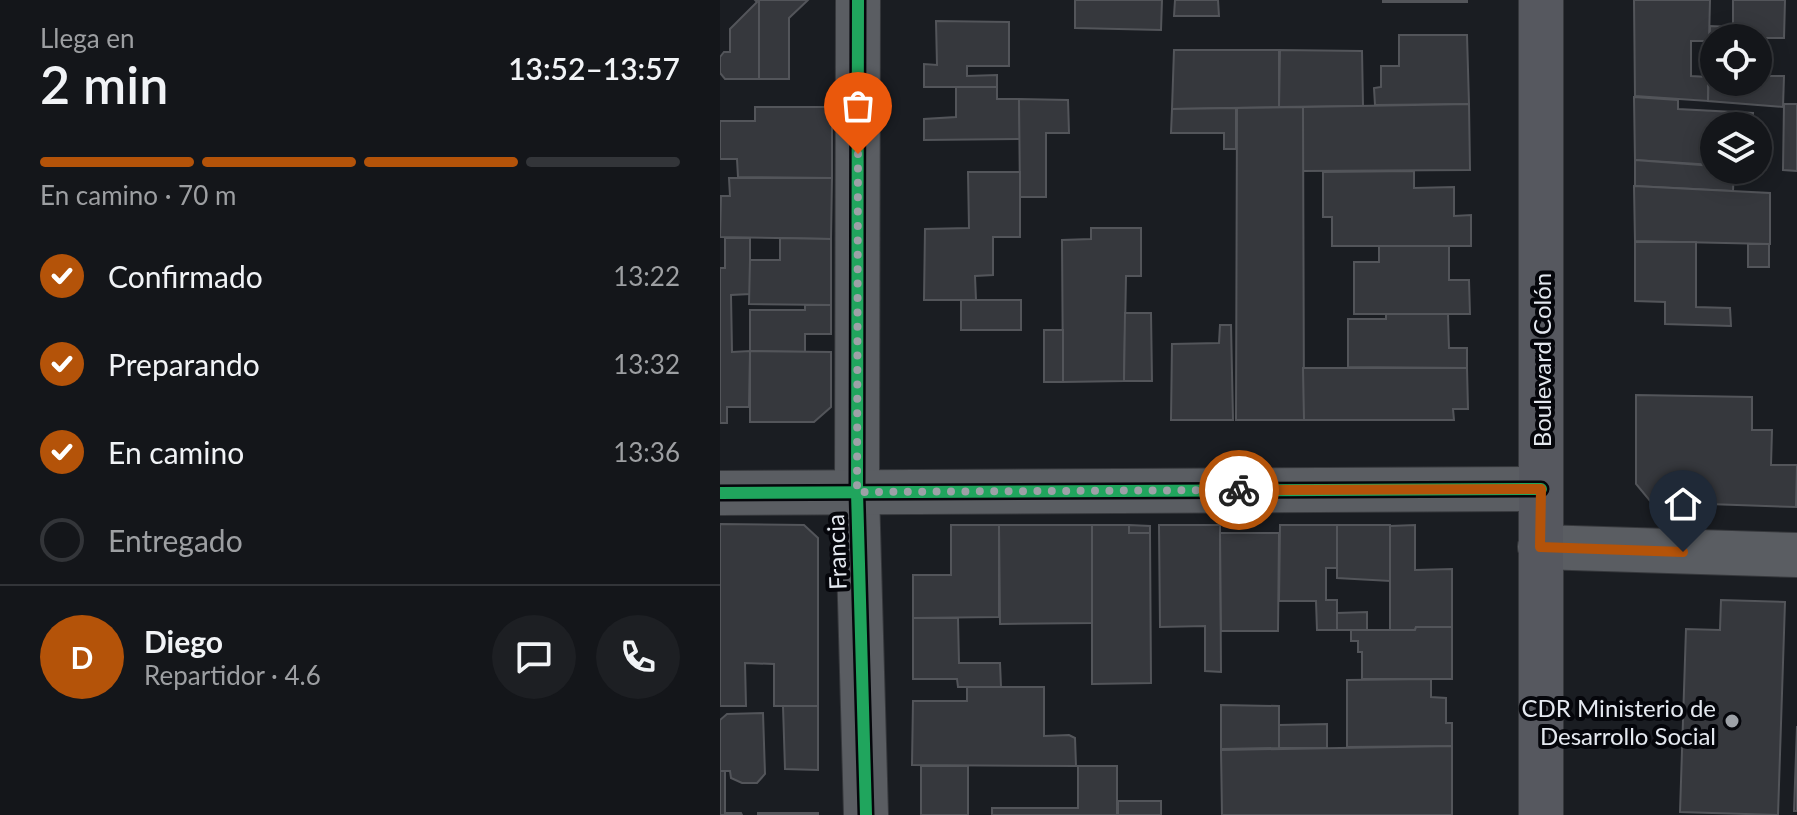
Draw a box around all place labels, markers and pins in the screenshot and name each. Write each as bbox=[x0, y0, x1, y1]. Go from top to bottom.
pin bbox=[824, 72, 892, 154]
pin bbox=[1649, 470, 1717, 552]
place label: CDR Ministerio de Desarrollo Social bbox=[1522, 693, 1716, 750]
marker: CDR Ministerio de Desarrollo Social bbox=[1723, 712, 1741, 730]

